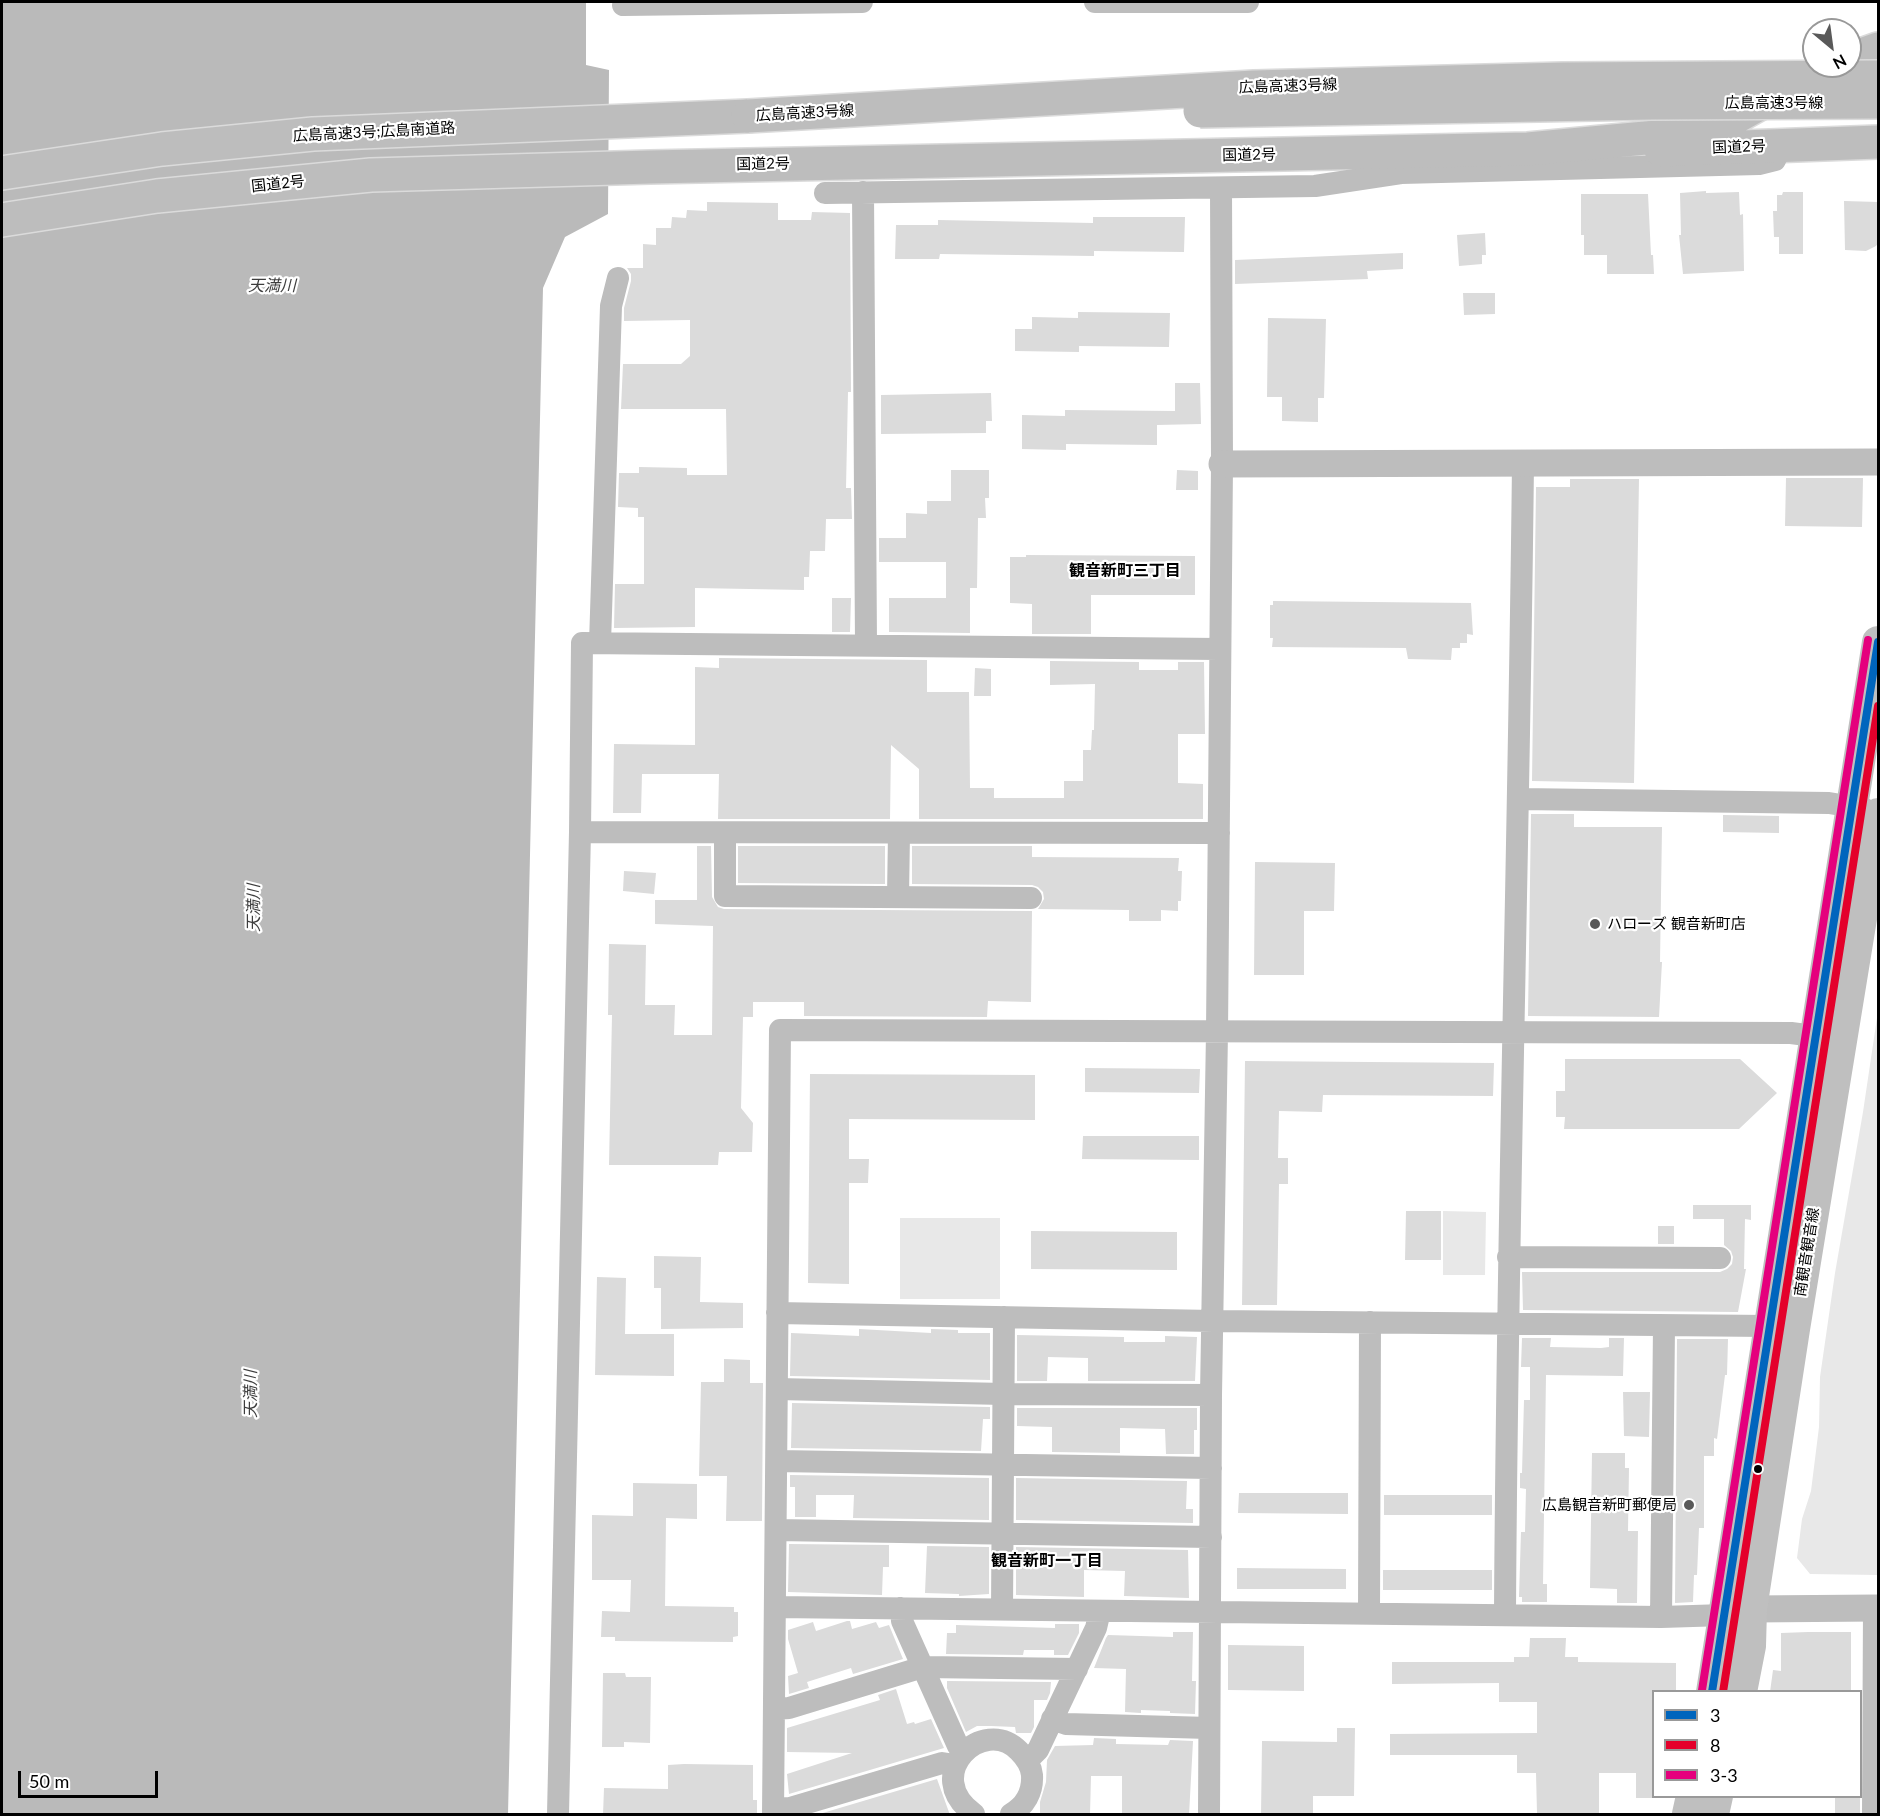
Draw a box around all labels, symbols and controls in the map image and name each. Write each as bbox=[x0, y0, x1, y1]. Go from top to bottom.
north arrow bbox=[1802, 18, 1862, 78]
text: N bbox=[1830, 51, 1850, 74]
street label: 広島高速3号線 bbox=[1238, 75, 1338, 97]
street label: 広島高速3号線 bbox=[1725, 94, 1823, 112]
street label: 広島高速3号線 bbox=[755, 101, 855, 125]
street label: 広島高速3号;広島南道路 bbox=[292, 119, 456, 145]
street label: 国道2号 bbox=[1712, 137, 1766, 157]
street label: 国道2号 bbox=[1222, 146, 1276, 164]
street label: 国道2号 bbox=[736, 155, 790, 173]
street label: 国道2号 bbox=[250, 172, 306, 196]
water label: 天満川 bbox=[248, 276, 296, 296]
district label: 観音新町三丁目 bbox=[1069, 561, 1181, 581]
water label: 天満川 bbox=[244, 884, 264, 932]
place label: ハローズ 観音新町店 bbox=[1607, 915, 1746, 933]
marker: ハローズ 観音新町店 bbox=[1588, 917, 1602, 931]
street label: 南観音観音線 bbox=[1791, 1206, 1823, 1298]
water label: 天満川 bbox=[241, 1370, 261, 1418]
unlabelled marker bbox=[1752, 1463, 1764, 1475]
place label: 広島観音新町郵便局 bbox=[1542, 1496, 1677, 1514]
marker: 広島観音新町郵便局 bbox=[1682, 1498, 1696, 1512]
district label: 観音新町一丁目 bbox=[991, 1551, 1103, 1571]
legend bbox=[1652, 1690, 1862, 1798]
text: 3 bbox=[1710, 1704, 1720, 1726]
text: 8 bbox=[1710, 1734, 1720, 1756]
scale bar bbox=[21, 1759, 160, 1797]
text: 3-3 bbox=[1710, 1764, 1738, 1786]
text: 50 m bbox=[29, 1770, 69, 1792]

